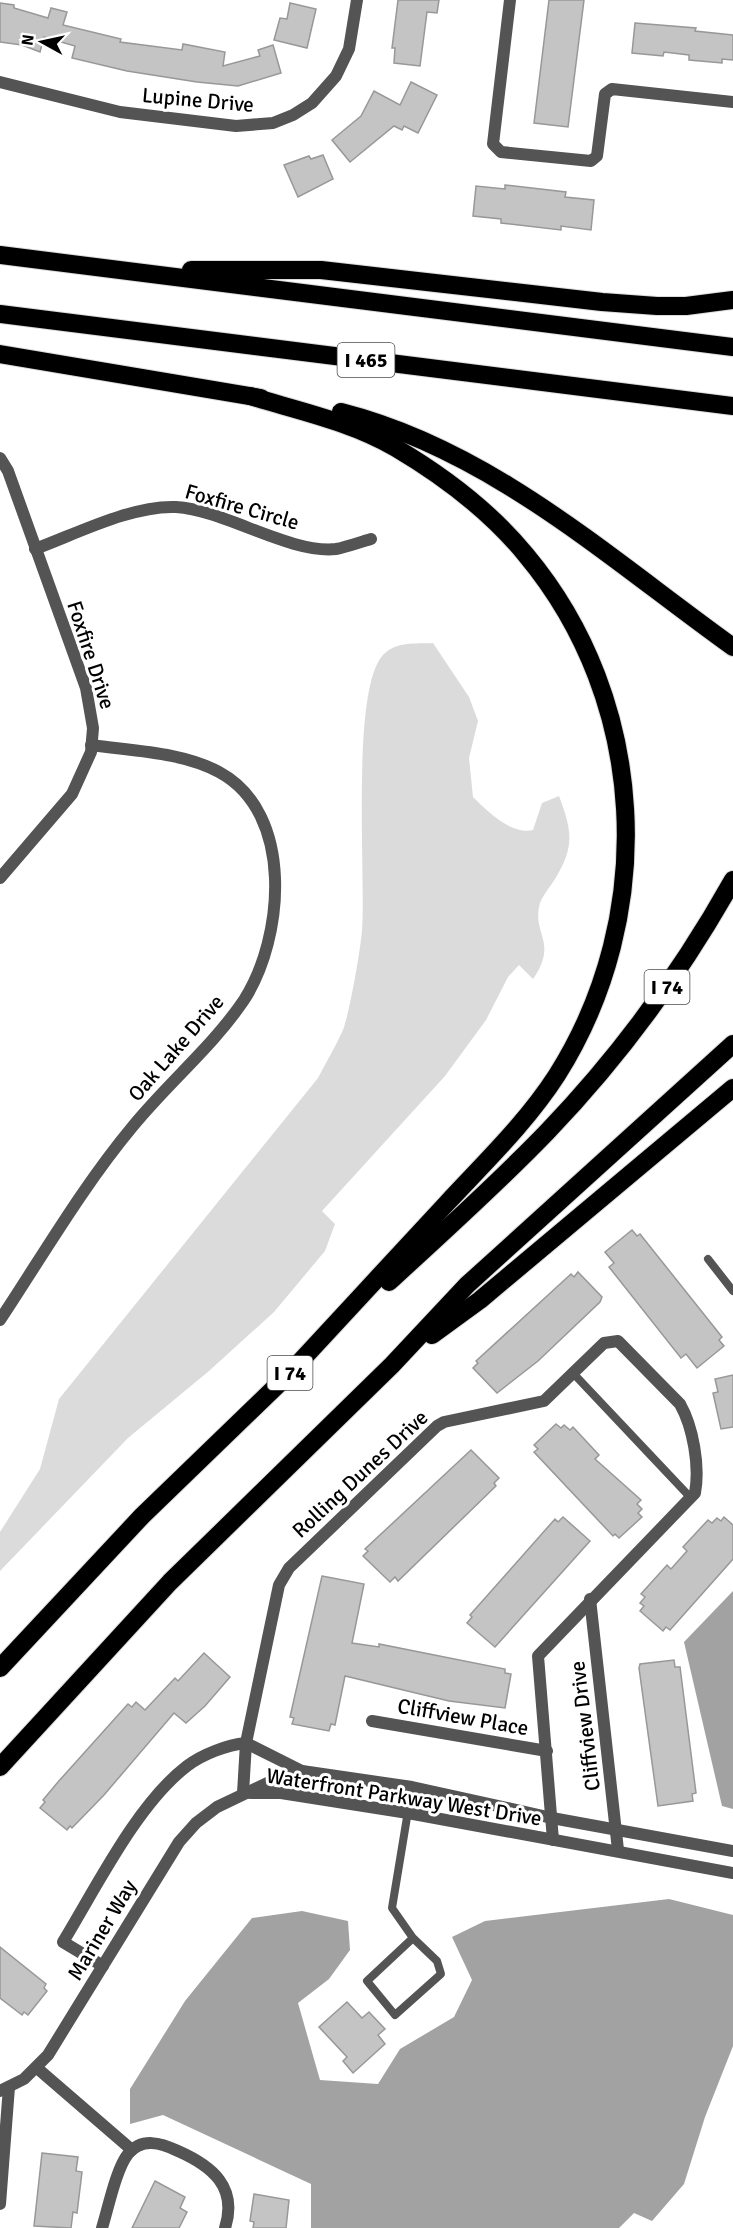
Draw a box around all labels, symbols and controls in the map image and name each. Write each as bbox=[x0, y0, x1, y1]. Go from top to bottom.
north arrow bbox=[12, 12, 72, 72]
text: N bbox=[17, 33, 39, 47]
street label: Lupine Drive bbox=[141, 82, 255, 118]
road number: I 465 bbox=[338, 343, 394, 377]
street label: Foxfire Circle bbox=[182, 478, 302, 536]
street label: Foxfire Drive bbox=[61, 598, 121, 712]
road number: I 74 bbox=[644, 970, 690, 1004]
street label: Oak Lake Drive bbox=[123, 989, 229, 1107]
road number: I 74 bbox=[268, 1356, 312, 1390]
street label: Rolling Dunes Drive bbox=[287, 1404, 433, 1544]
street label: Cliffview Drive bbox=[564, 1660, 606, 1792]
street label: Cliffview Place bbox=[395, 1693, 531, 1741]
street label: Waterfront Parkway West Drive bbox=[264, 1762, 544, 1832]
street label: Mariner Way bbox=[62, 1875, 142, 1985]

